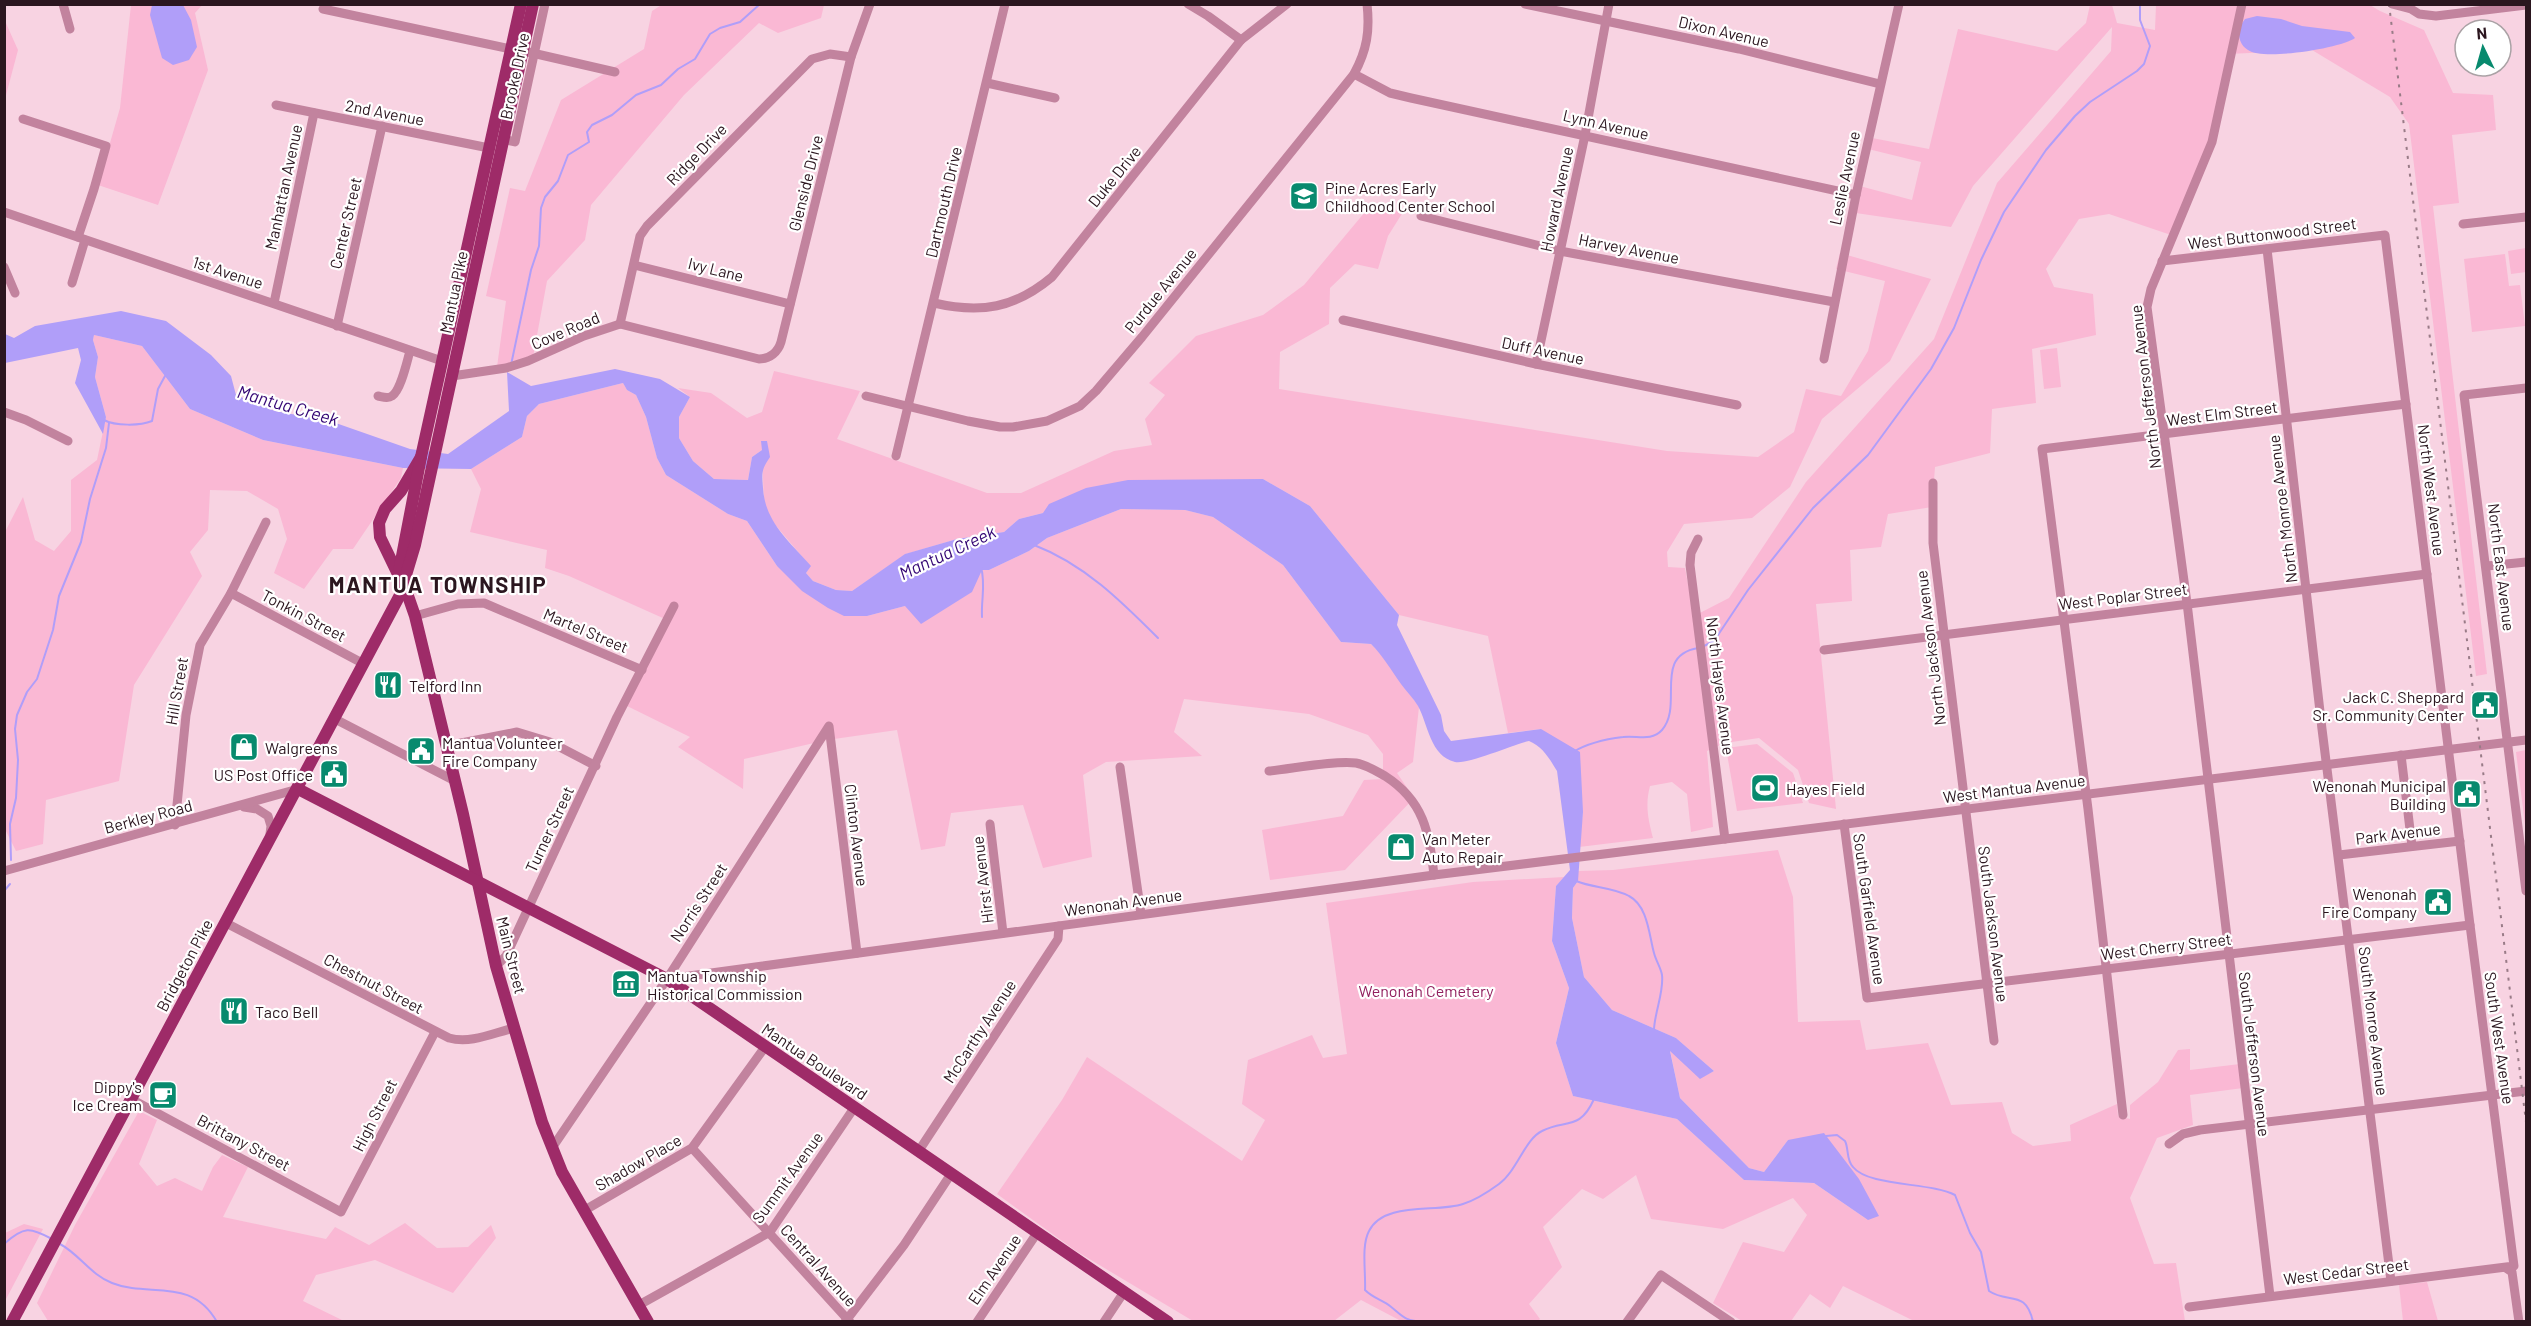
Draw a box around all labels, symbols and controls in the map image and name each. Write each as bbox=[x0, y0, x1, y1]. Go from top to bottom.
street label: Dixon Avenue bbox=[1677, 11, 1771, 51]
north arrow bbox=[2453, 18, 2513, 78]
text: N bbox=[2476, 23, 2488, 42]
street label: Brooke Drive bbox=[496, 31, 532, 121]
street label: 2nd Avenue bbox=[344, 95, 426, 129]
street label: Lynn Avenue bbox=[1561, 105, 1651, 143]
street label: Ridge Drive bbox=[662, 119, 730, 189]
street label: Manhattan Avenue bbox=[260, 123, 306, 251]
street label: Leslie Avenue bbox=[1825, 129, 1863, 227]
street label: Glenside Drive bbox=[784, 133, 826, 233]
street label: Duke Drive bbox=[1084, 142, 1144, 210]
street label: Dartmouth Drive bbox=[921, 145, 965, 259]
street label: Howard Avenue bbox=[1536, 145, 1576, 253]
street label: Center Street bbox=[325, 175, 365, 271]
place label: Pine Acres Early Childhood Center School bbox=[1325, 178, 1495, 215]
school or university icon: Pine Acres Early Childhood Center School bbox=[1288, 180, 1320, 212]
street label: West Buttonwood Street bbox=[2187, 213, 2357, 253]
street label: Harvey Avenue bbox=[1577, 229, 1681, 267]
street label: Purdue Avenue bbox=[1120, 244, 1200, 336]
street label: Mantua Pike bbox=[435, 249, 471, 335]
street label: 1st Avenue bbox=[190, 252, 266, 292]
street label: Ivy Lane bbox=[686, 253, 746, 285]
street label: North Jefferson Avenue bbox=[2126, 304, 2164, 470]
street label: Cove Road bbox=[528, 307, 602, 353]
street label: Duff Avenue bbox=[1500, 332, 1586, 368]
water label: Mantua Creek bbox=[235, 380, 341, 430]
street label: West Elm Street bbox=[2165, 397, 2279, 429]
street label: North West Avenue bbox=[2415, 423, 2449, 557]
street label: North Monroe Avenue bbox=[2263, 434, 2301, 584]
street label: North East Avenue bbox=[2485, 502, 2519, 632]
water label: Mantua Creek bbox=[895, 520, 999, 584]
street label: North Jackson Avenue bbox=[1911, 569, 1949, 727]
district label: MANTUA TOWNSHIP bbox=[329, 571, 547, 597]
street label: West Poplar Street bbox=[2057, 579, 2189, 613]
street label: Tonkin Street bbox=[259, 585, 349, 645]
street label: Martel Street bbox=[541, 604, 631, 656]
street label: North Hayes Avenue bbox=[1703, 616, 1739, 756]
street label: Hill Street bbox=[161, 655, 191, 727]
restaurant icon: Telford Inn bbox=[372, 669, 404, 701]
place label: Telford Inn bbox=[409, 676, 482, 695]
place label: Jack C. Sheppard Sr. Community Center bbox=[2312, 687, 2464, 724]
public building icon: Jack C. Sheppard Sr. Community Center bbox=[2469, 689, 2501, 721]
shop icon: Walgreens bbox=[228, 731, 260, 763]
place label: Mantua Volunteer Fire Company bbox=[442, 733, 563, 770]
public building icon: Mantua Volunteer Fire Company bbox=[405, 735, 437, 767]
place label: Walgreens bbox=[265, 738, 338, 757]
public building icon: US Post Office bbox=[318, 758, 350, 790]
place label: US Post Office bbox=[214, 765, 313, 784]
street label: West Mantua Avenue bbox=[1942, 770, 2086, 806]
sports icon: Hayes Field bbox=[1749, 772, 1781, 804]
place label: Wenonah Municipal Building bbox=[2313, 776, 2446, 813]
public building icon: Wenonah Municipal Building bbox=[2451, 778, 2483, 810]
place label: Hayes Field bbox=[1786, 779, 1865, 798]
street label: Turner Street bbox=[521, 783, 577, 875]
street label: Clinton Avenue bbox=[841, 783, 873, 887]
street label: Berkley Road bbox=[102, 795, 194, 837]
street label: Park Avenue bbox=[2354, 818, 2442, 848]
place label: Van Meter Auto Repair bbox=[1422, 829, 1503, 866]
shop icon: Van Meter Auto Repair bbox=[1385, 831, 1417, 863]
street label: South Garfield Avenue bbox=[1850, 832, 1890, 986]
street label: Hirst Avenue bbox=[967, 835, 997, 925]
street label: South Jackson Avenue bbox=[1975, 845, 2013, 1003]
street label: Norris Street bbox=[666, 859, 730, 945]
street label: Wenonah Avenue bbox=[1063, 884, 1183, 920]
place label: Wenonah Fire Company bbox=[2322, 884, 2418, 921]
public building icon: Wenonah Fire Company bbox=[2422, 886, 2454, 918]
street label: Main Street bbox=[493, 914, 531, 996]
street label: Bridgeton Pike bbox=[152, 916, 216, 1014]
street label: West Cherry Street bbox=[2100, 929, 2232, 963]
street label: South Monroe Avenue bbox=[2355, 945, 2393, 1097]
street label: Chestnut Street bbox=[321, 949, 427, 1017]
place label: Mantua Township Historical Commission bbox=[647, 966, 802, 1003]
museum icon: Mantua Township Historical Commission bbox=[610, 968, 642, 1000]
street label: South Jefferson Avenue bbox=[2235, 970, 2275, 1138]
street label: South West Avenue bbox=[2481, 971, 2519, 1105]
street label: McCarthy Avenue bbox=[939, 976, 1019, 1086]
park label: Wenonah Cemetery bbox=[1358, 981, 1494, 1000]
restaurant icon: Taco Bell bbox=[218, 995, 250, 1027]
place label: Taco Bell bbox=[255, 1002, 318, 1021]
street label: Mantua Boulevard bbox=[759, 1019, 871, 1103]
street label: High Street bbox=[348, 1076, 400, 1154]
place label: Dippy's Ice Cream bbox=[73, 1077, 142, 1114]
cafe icon: Dippy's Ice Cream bbox=[147, 1079, 179, 1111]
street label: Brittany Street bbox=[194, 1110, 294, 1174]
street label: Summit Avenue bbox=[747, 1128, 827, 1226]
street label: Shadow Place bbox=[592, 1130, 684, 1194]
street label: Central Avenue bbox=[777, 1220, 861, 1310]
street label: Elm Avenue bbox=[964, 1230, 1024, 1308]
street label: West Cedar Street bbox=[2282, 1254, 2410, 1288]

